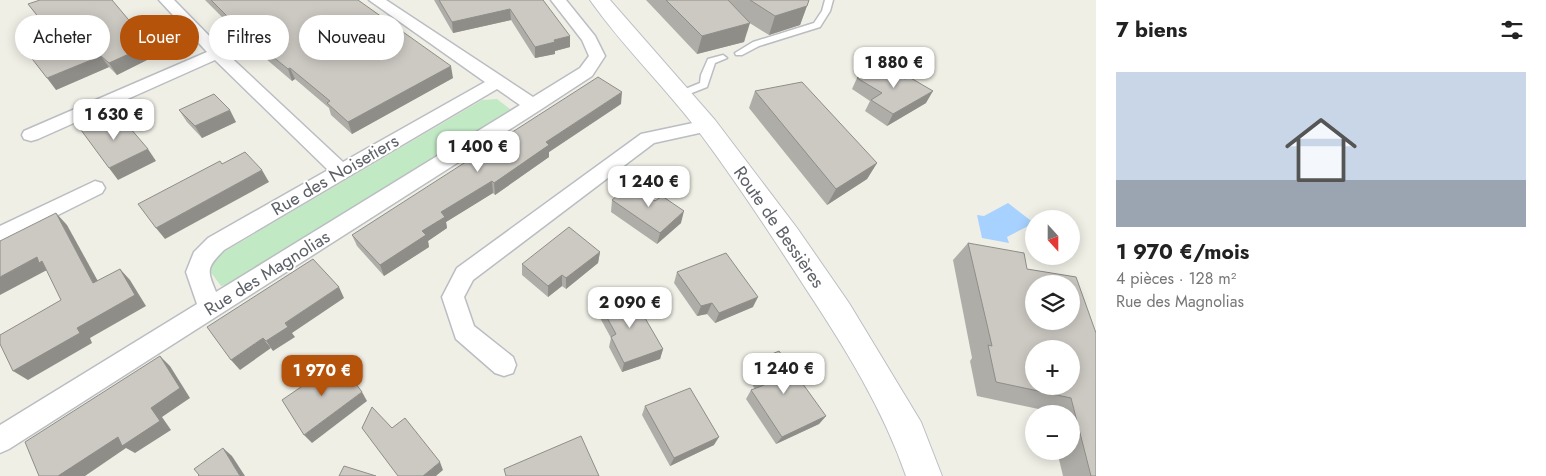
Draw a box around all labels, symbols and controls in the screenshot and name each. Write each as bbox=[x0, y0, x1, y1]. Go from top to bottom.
chip: Acheter bbox=[15, 15, 110, 60]
chip: Louer bbox=[120, 15, 199, 60]
chip: Filtres bbox=[209, 15, 289, 60]
chip: Nouveau bbox=[299, 15, 404, 60]
text: 7 biens bbox=[1116, 15, 1187, 45]
icon: filters bbox=[1498, 16, 1526, 44]
pin: 1 880 € bbox=[848, 46, 940, 89]
text: 1 880 € bbox=[865, 51, 923, 74]
pin: 1 630 € bbox=[68, 98, 160, 141]
text: 1 630 € bbox=[84, 103, 144, 126]
icon: home bbox=[1276, 105, 1366, 195]
street label: Rue des Noisetiers bbox=[267, 128, 403, 222]
pin: 1 400 € bbox=[432, 130, 524, 173]
text: 1 400 € bbox=[448, 135, 508, 158]
street label: Route de Bessières bbox=[727, 161, 831, 293]
pin: 1 240 € bbox=[603, 166, 695, 208]
text: 1 240 € bbox=[619, 170, 679, 193]
north arrow bbox=[1025, 210, 1080, 265]
map controls bbox=[1025, 210, 1080, 460]
street label: Rue des Magnolias bbox=[199, 224, 335, 322]
text: 1 970 €/mois bbox=[1116, 237, 1249, 267]
text: 4 pièces · 128 m² bbox=[1116, 267, 1236, 290]
button: layers bbox=[1025, 275, 1080, 330]
pin: 2 090 € bbox=[584, 286, 676, 329]
text: Rue des Magnolias bbox=[1116, 290, 1244, 313]
text: 2 090 € bbox=[599, 291, 661, 314]
button: + bbox=[1025, 340, 1080, 395]
pin: 1 240 € bbox=[738, 352, 830, 395]
pin: 1 970 € bbox=[276, 354, 368, 397]
text: 1 240 € bbox=[754, 357, 814, 380]
text: 1 970 € bbox=[293, 359, 351, 382]
button: − bbox=[1025, 405, 1080, 460]

